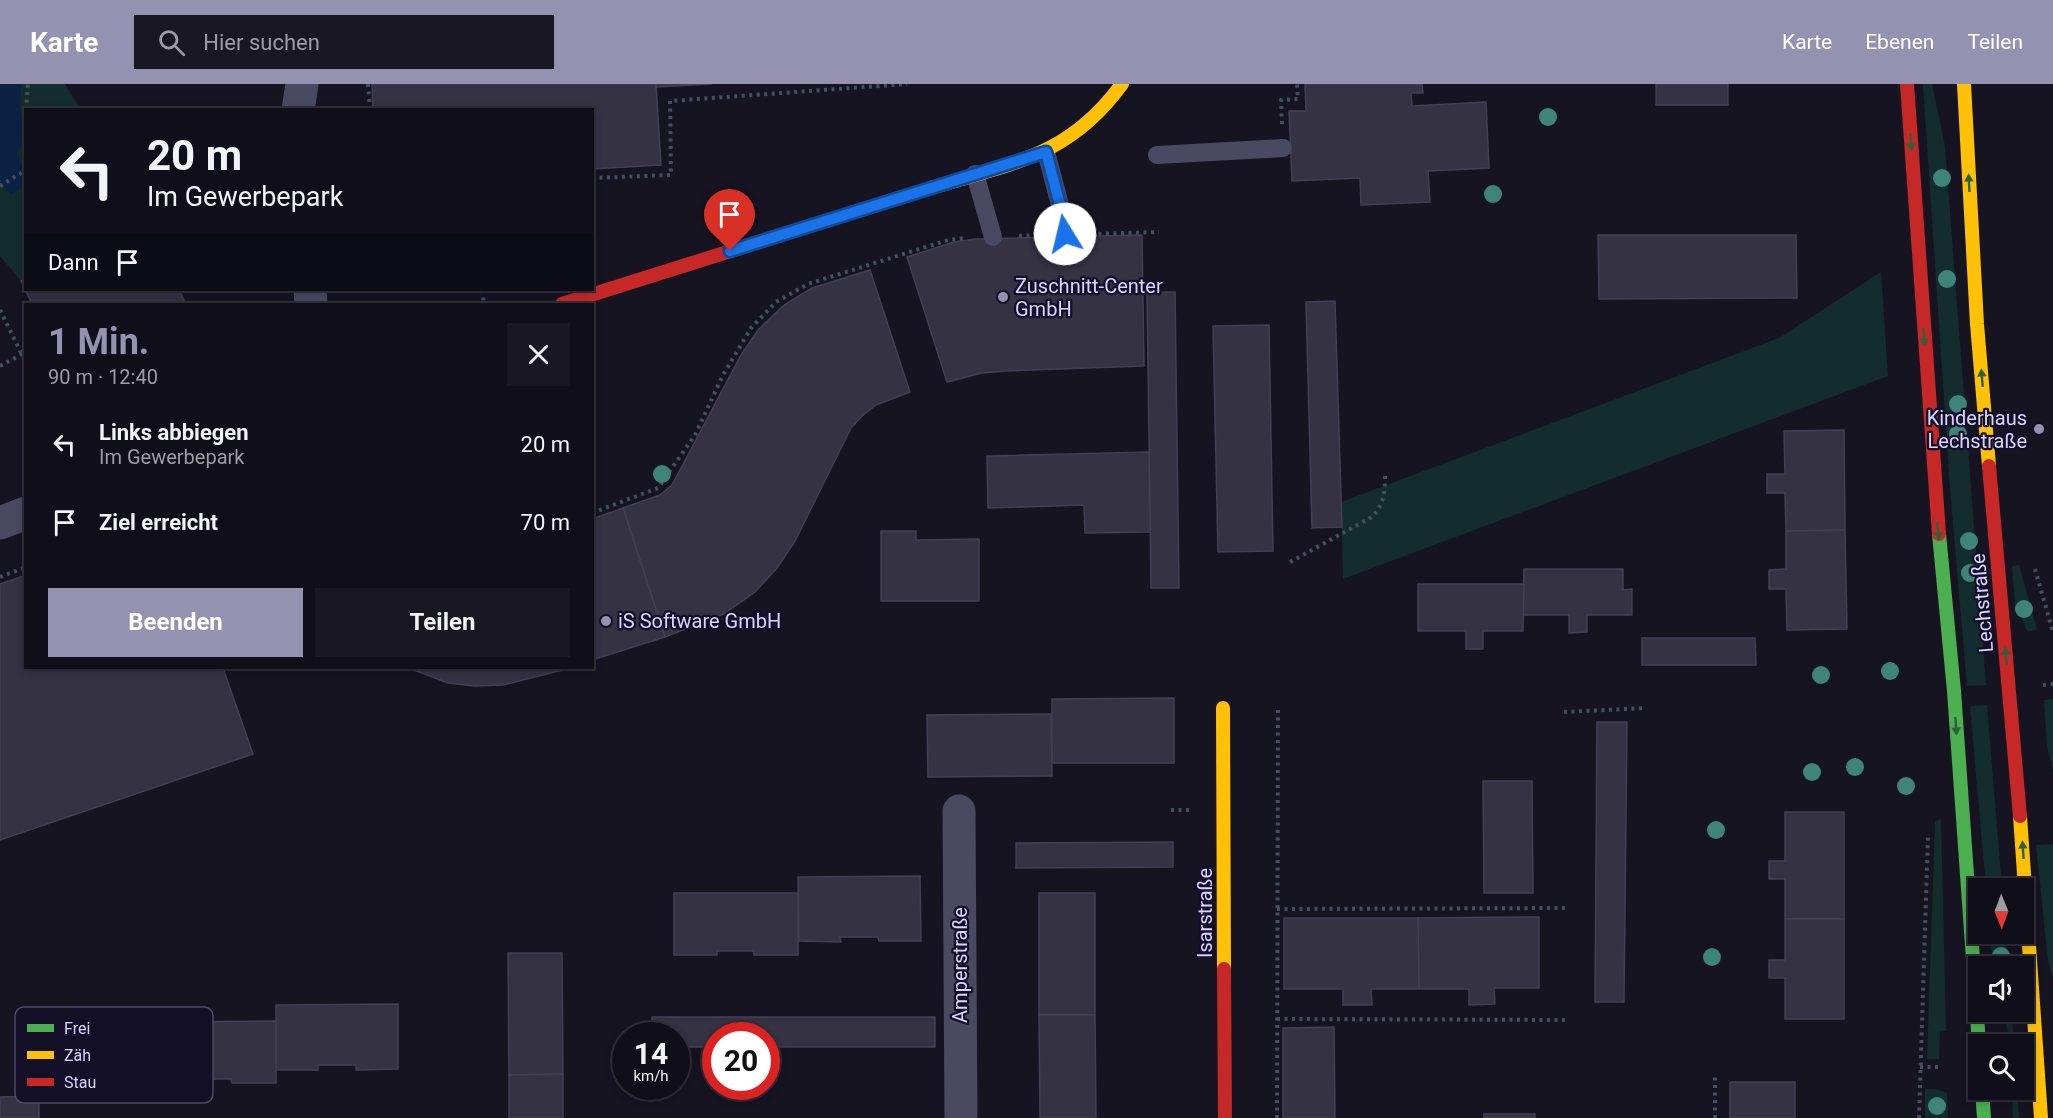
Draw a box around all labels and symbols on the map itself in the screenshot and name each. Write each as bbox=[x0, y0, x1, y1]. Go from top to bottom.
one-way arrow bbox=[1906, 133, 1916, 152]
one-way arrow bbox=[1965, 174, 1974, 193]
pin bbox=[704, 189, 755, 251]
position arrow bbox=[1033, 202, 1097, 266]
place label: Zuschnitt-Center GmbH bbox=[1015, 274, 1163, 321]
marker: Zuschnitt-Center GmbH bbox=[996, 290, 1010, 304]
one-way arrow bbox=[1920, 327, 1929, 346]
one-way arrow bbox=[1977, 368, 1987, 387]
place label: Kinderhaus Lechstraße bbox=[1927, 406, 2027, 453]
marker: Kinderhaus Lechstraße bbox=[2032, 422, 2046, 436]
one-way arrow bbox=[1933, 522, 1943, 541]
street label: Lechstraße bbox=[1966, 552, 1998, 654]
place label: iS Software GmbH bbox=[618, 609, 781, 633]
marker: iS Software GmbH bbox=[599, 614, 613, 628]
one-way arrow bbox=[2001, 646, 2011, 665]
one-way arrow bbox=[1951, 716, 1961, 735]
one-way arrow bbox=[2018, 841, 2027, 860]
street label: Isarstraße bbox=[1193, 868, 1217, 958]
north arrow bbox=[1968, 878, 2034, 944]
street label: Amperstraße bbox=[948, 907, 972, 1023]
legend bbox=[15, 1007, 213, 1103]
text: Frei bbox=[64, 1019, 90, 1038]
speed limit sign: 20 bbox=[702, 1022, 780, 1100]
text: Zäh bbox=[64, 1046, 91, 1065]
text: Stau bbox=[64, 1073, 96, 1092]

